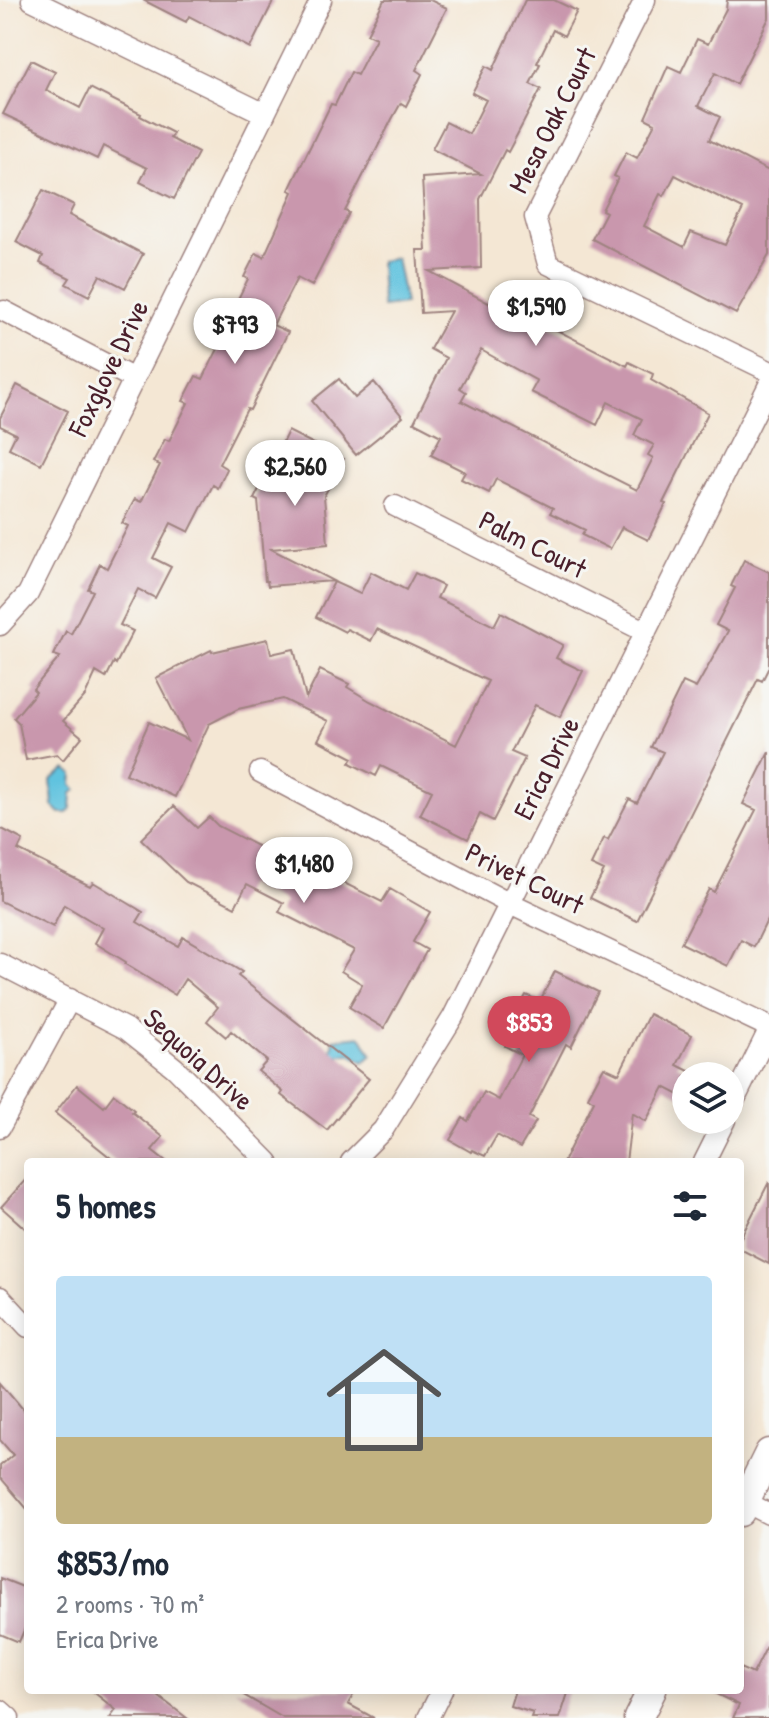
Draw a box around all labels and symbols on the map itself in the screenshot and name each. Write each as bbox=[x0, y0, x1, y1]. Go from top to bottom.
street label: Mesa Oak Court bbox=[499, 40, 605, 199]
pin: $1,590 bbox=[471, 280, 601, 348]
street label: Foxglove Drive bbox=[58, 294, 157, 443]
pin: $793 bbox=[188, 298, 282, 366]
pin: $2,560 bbox=[230, 440, 360, 508]
street label: Palm Court bbox=[473, 501, 593, 587]
street label: Erica Drive bbox=[504, 710, 588, 826]
street label: Privet Court bbox=[460, 833, 591, 923]
pin: $1,480 bbox=[239, 837, 369, 905]
pin: $853 bbox=[482, 996, 576, 1064]
street label: Sequoia Drive bbox=[136, 999, 262, 1119]

